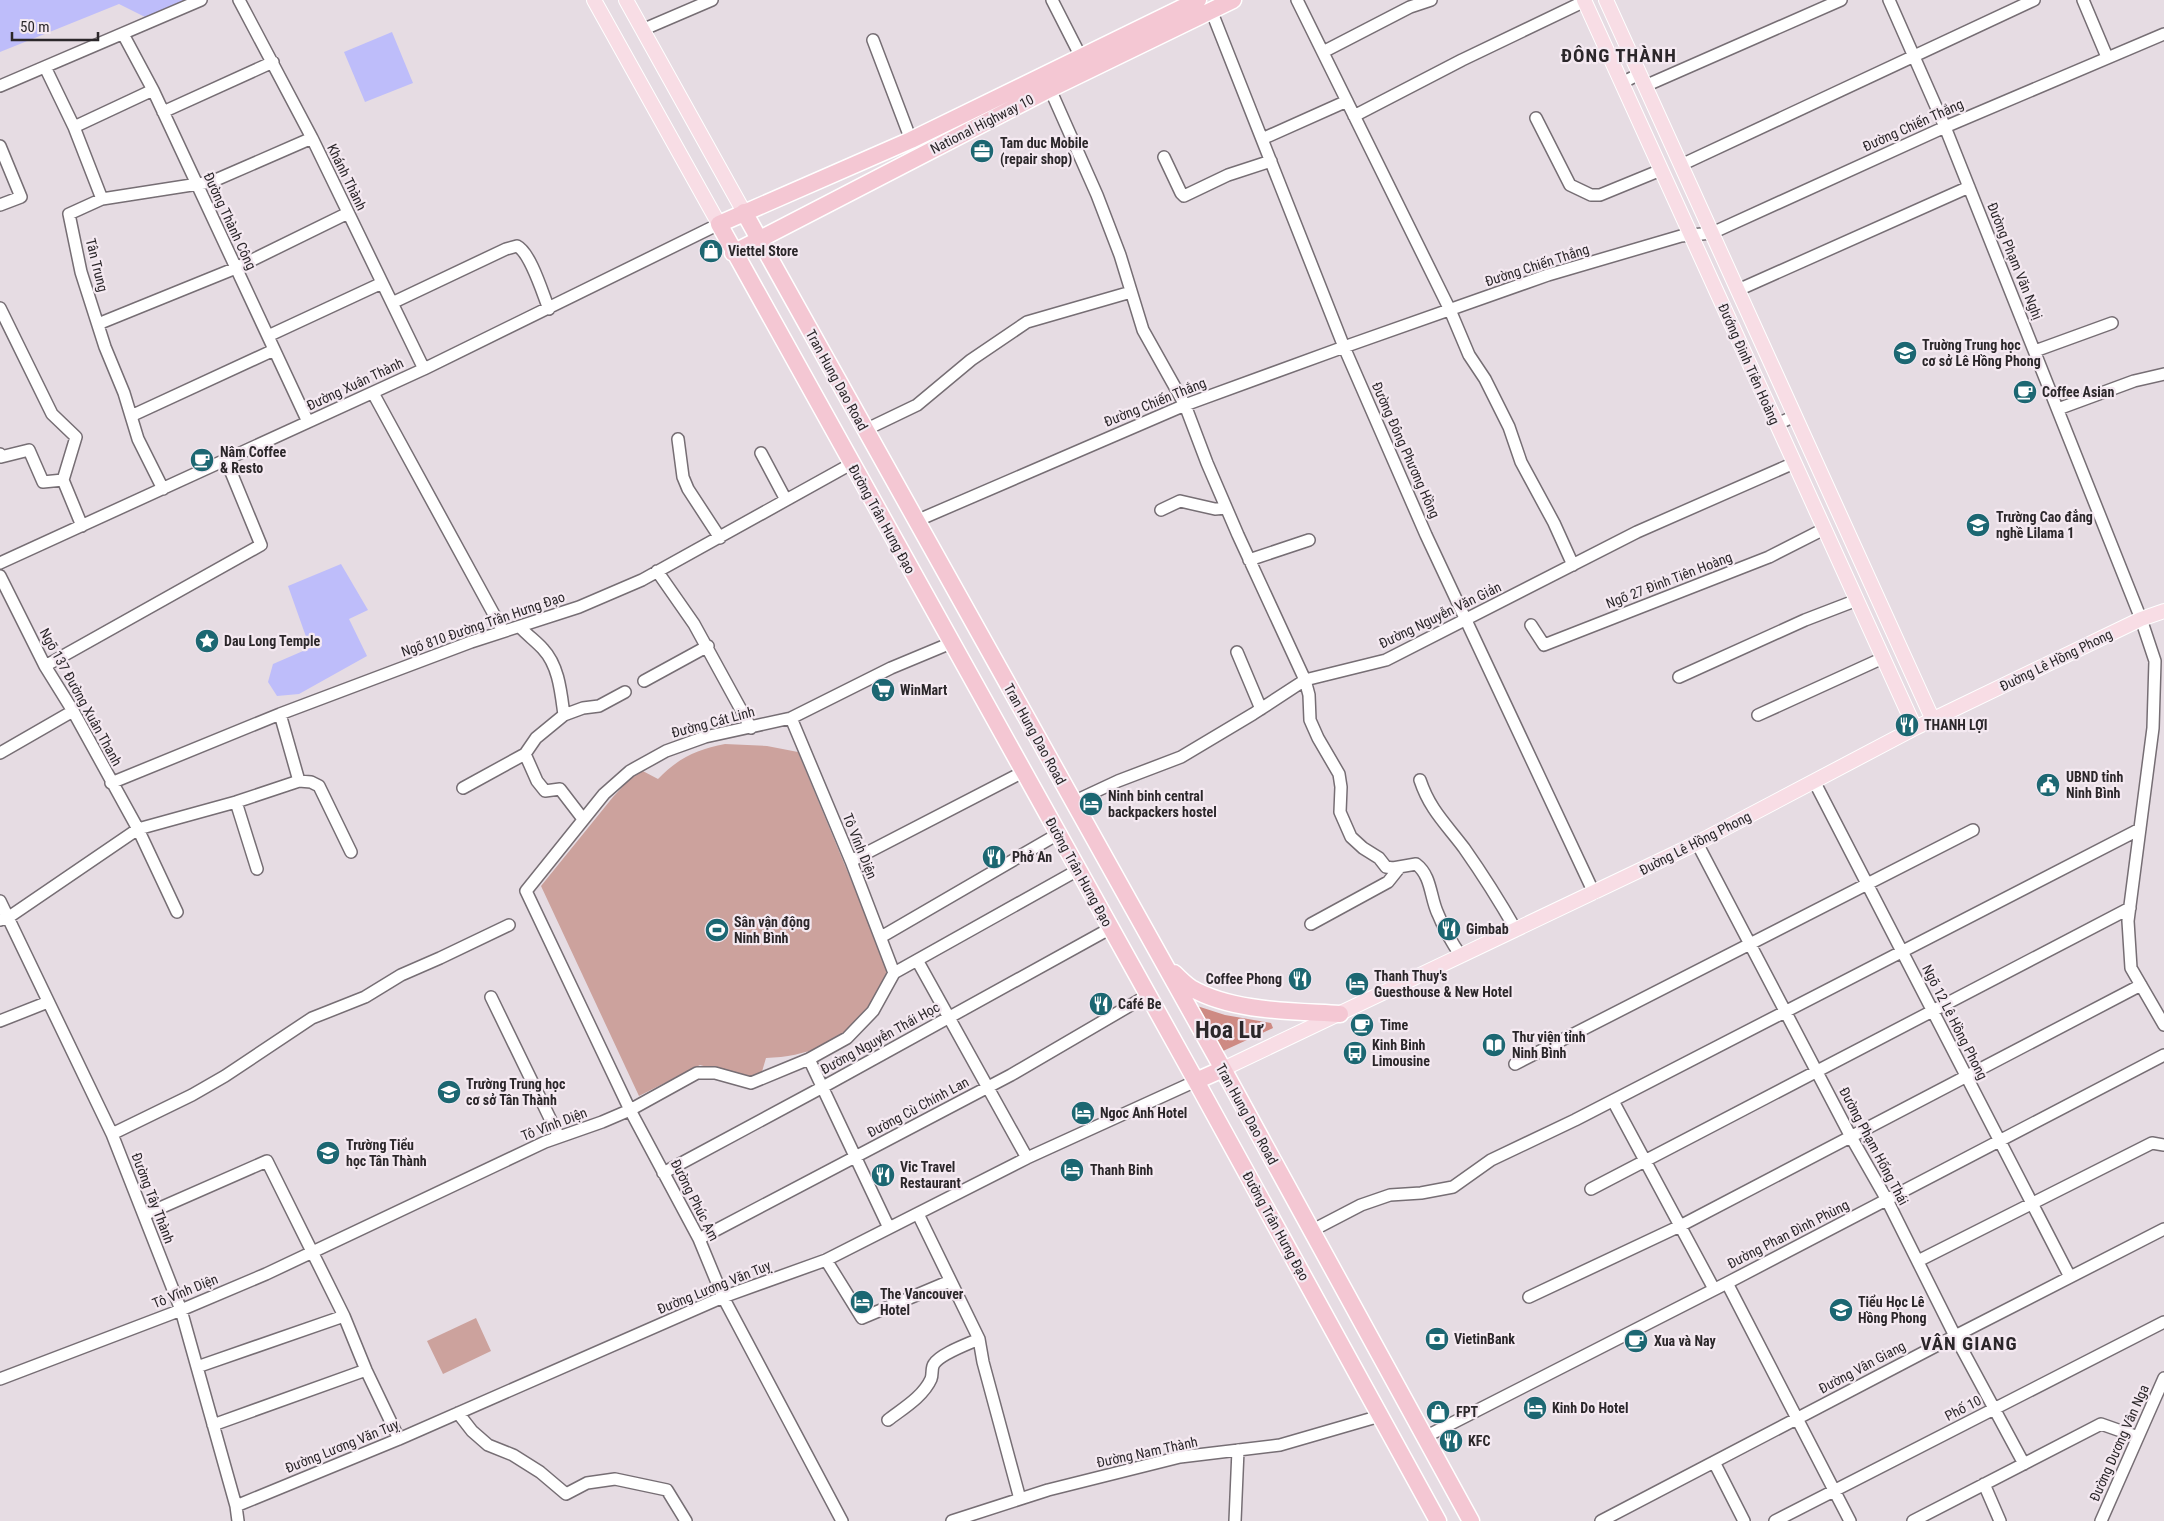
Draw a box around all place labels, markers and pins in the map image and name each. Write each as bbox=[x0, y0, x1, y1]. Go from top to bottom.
place label: Tam duc Mobile (repair shop) bbox=[1000, 135, 1089, 168]
office icon: Tam duc Mobile (repair shop) bbox=[969, 138, 995, 164]
shop icon: Viettel Store bbox=[698, 238, 724, 264]
place label: Viettel Store bbox=[728, 243, 798, 259]
place label: Truờng Trung học cơ sở Lê Hồng Phong bbox=[1922, 337, 2041, 369]
school or university icon: Truờng Trung học cơ sở Lê Hồng Phong bbox=[1892, 340, 1918, 366]
cafe icon: Coffee Asian bbox=[2012, 379, 2038, 405]
place label: Coffee Asian bbox=[2042, 384, 2114, 400]
place label: Nâm Coffee & Resto bbox=[220, 444, 286, 476]
cafe icon: Nâm Coffee & Resto bbox=[189, 447, 215, 473]
place label: Trường Cao đẳng nghề Lilama 1 bbox=[1996, 509, 2093, 541]
school or university icon: Trường Cao đẳng nghề Lilama 1 bbox=[1965, 512, 1991, 538]
place icon: Dau Long Temple bbox=[194, 628, 220, 654]
place label: Dau Long Temple bbox=[224, 633, 321, 649]
supermarket icon: WinMart bbox=[870, 677, 896, 703]
place label: WinMart bbox=[900, 682, 947, 698]
restaurant icon: THANH LỢI bbox=[1894, 712, 1920, 738]
place label: THANH LỢI bbox=[1924, 717, 1988, 733]
place label: UBND tỉnh Ninh Bình bbox=[2066, 769, 2123, 801]
public building icon: UBND tỉnh Ninh Bình bbox=[2035, 772, 2061, 798]
place label: Ninh binh central backpackers hostel bbox=[1108, 788, 1217, 820]
hotel icon: Ninh binh central backpackers hostel bbox=[1078, 791, 1104, 817]
restaurant icon: Phở An bbox=[981, 844, 1007, 870]
place label: Phở An bbox=[1012, 849, 1052, 865]
place label: Sân vận động Ninh Bình bbox=[734, 914, 810, 946]
restaurant icon: Gimbab bbox=[1436, 916, 1462, 942]
sports icon: Sân vận động Ninh Bình bbox=[704, 917, 730, 943]
place label: Gimbab bbox=[1466, 921, 1509, 937]
restaurant icon: Coffee Phong bbox=[1287, 966, 1313, 992]
place label: Thanh Thuy's Guesthouse & New Hotel bbox=[1374, 968, 1512, 1000]
place label: Coffee Phong bbox=[1206, 971, 1282, 987]
hotel icon: Thanh Thuy's Guesthouse & New Hotel bbox=[1344, 971, 1370, 997]
restaurant icon: Café Be bbox=[1088, 991, 1114, 1017]
place label: Café Be bbox=[1118, 996, 1162, 1012]
cafe icon: Time bbox=[1349, 1012, 1375, 1038]
place label: Time bbox=[1380, 1017, 1409, 1033]
place label: Thư viện tỉnh Ninh Bình bbox=[1512, 1029, 1586, 1061]
library icon: Thư viện tỉnh Ninh Bình bbox=[1481, 1032, 1507, 1058]
place label: Kinh Binh Limousine bbox=[1372, 1037, 1430, 1069]
bus stop icon: Kinh Binh Limousine bbox=[1342, 1040, 1368, 1066]
place label: Trường Trung học cơ sở Tân Thành bbox=[466, 1076, 566, 1108]
school or university icon: Trường Trung học cơ sở Tân Thành bbox=[436, 1079, 462, 1105]
hotel icon: Ngoc Anh Hotel bbox=[1070, 1100, 1096, 1126]
place label: Ngoc Anh Hotel bbox=[1100, 1105, 1187, 1121]
place label: Trường Tiểu học Tân Thành bbox=[346, 1137, 427, 1169]
school or university icon: Trường Tiểu học Tân Thành bbox=[315, 1140, 341, 1166]
hotel icon: Thanh Binh bbox=[1059, 1157, 1085, 1183]
place label: Vic Travel Restaurant bbox=[900, 1159, 961, 1191]
restaurant icon: Vic Travel Restaurant bbox=[870, 1162, 896, 1188]
place label: Thanh Binh bbox=[1090, 1162, 1153, 1178]
place label: The Vancouver Hotel bbox=[880, 1286, 964, 1318]
hotel icon: The Vancouver Hotel bbox=[849, 1289, 875, 1315]
place label: Tiểu Học Lê Hồng Phong bbox=[1858, 1294, 1926, 1326]
school or university icon: Tiểu Học Lê Hồng Phong bbox=[1828, 1297, 1854, 1323]
bank icon: VietinBank bbox=[1424, 1326, 1450, 1352]
cafe icon: Xua và Nay bbox=[1623, 1328, 1649, 1354]
place label: VietinBank bbox=[1454, 1331, 1515, 1347]
place label: Xua và Nay bbox=[1654, 1333, 1716, 1349]
hotel icon: Kinh Do Hotel bbox=[1522, 1395, 1548, 1421]
shop icon: FPT bbox=[1425, 1399, 1451, 1425]
place label: Kinh Do Hotel bbox=[1552, 1400, 1628, 1416]
place label: FPT bbox=[1456, 1404, 1479, 1420]
restaurant icon: KFC bbox=[1438, 1428, 1464, 1454]
place label: KFC bbox=[1468, 1433, 1490, 1449]

